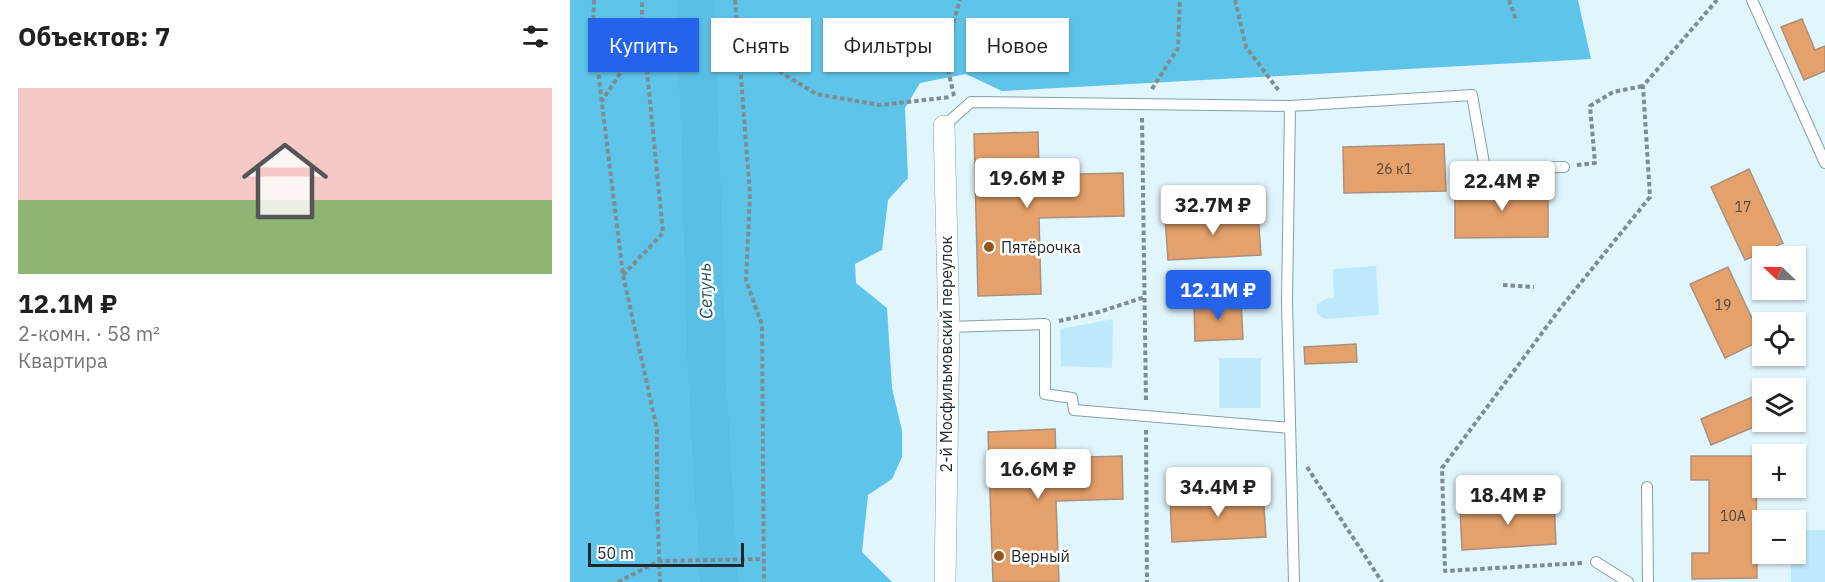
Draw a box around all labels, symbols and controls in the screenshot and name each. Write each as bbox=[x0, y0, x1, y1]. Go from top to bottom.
chip: Купить bbox=[588, 18, 699, 72]
chip: Снять bbox=[711, 18, 811, 72]
chip: Фильтры bbox=[823, 18, 954, 72]
chip: Новое bbox=[966, 18, 1069, 72]
text: Объектов: 7 bbox=[18, 19, 170, 53]
icon: filters bbox=[519, 20, 552, 53]
icon: home bbox=[231, 127, 339, 235]
pin: 19.6M ₽ bbox=[972, 158, 1082, 209]
house number: 26 к1 bbox=[1376, 160, 1412, 178]
pin: 22.4M ₽ bbox=[1447, 161, 1557, 212]
text: 19.6M ₽ bbox=[989, 164, 1065, 191]
text: 22.4M ₽ bbox=[1464, 167, 1540, 194]
pin: 32.7M ₽ bbox=[1158, 185, 1268, 236]
text: 32.7M ₽ bbox=[1175, 191, 1251, 218]
house number: 17 bbox=[1735, 198, 1751, 216]
street label: 2-й Мосфильмовский переулок bbox=[936, 235, 956, 472]
place label: Пятёрочка bbox=[1001, 237, 1081, 257]
marker: Пятёрочка bbox=[982, 240, 996, 254]
north arrow bbox=[1752, 246, 1806, 300]
map controls bbox=[1752, 246, 1806, 564]
water label: Сетунь bbox=[693, 263, 717, 319]
pin: 12.1M ₽ bbox=[1163, 270, 1273, 321]
text: 12.1M ₽ bbox=[1180, 276, 1256, 303]
text: 12.1M ₽ bbox=[18, 286, 117, 320]
house number: 19 bbox=[1715, 296, 1731, 314]
button: locate bbox=[1752, 312, 1806, 366]
text: 2-комн. · 58 m² bbox=[18, 320, 160, 347]
text: Квартира bbox=[18, 347, 108, 374]
button: layers bbox=[1752, 378, 1806, 432]
button: + bbox=[1752, 444, 1806, 498]
pin: 16.6M ₽ bbox=[983, 449, 1093, 500]
text: 16.6M ₽ bbox=[1000, 455, 1076, 482]
pin: 34.4M ₽ bbox=[1163, 467, 1273, 518]
text: 34.4M ₽ bbox=[1180, 473, 1256, 500]
pin: 18.4M ₽ bbox=[1453, 475, 1563, 526]
text: 18.4M ₽ bbox=[1470, 481, 1546, 508]
house number: 10А bbox=[1720, 507, 1746, 525]
button: − bbox=[1752, 510, 1806, 564]
scale bar bbox=[588, 540, 744, 568]
text: 50 m bbox=[597, 543, 634, 563]
place label: Верный bbox=[1011, 546, 1070, 566]
marker: Верный bbox=[992, 549, 1006, 563]

